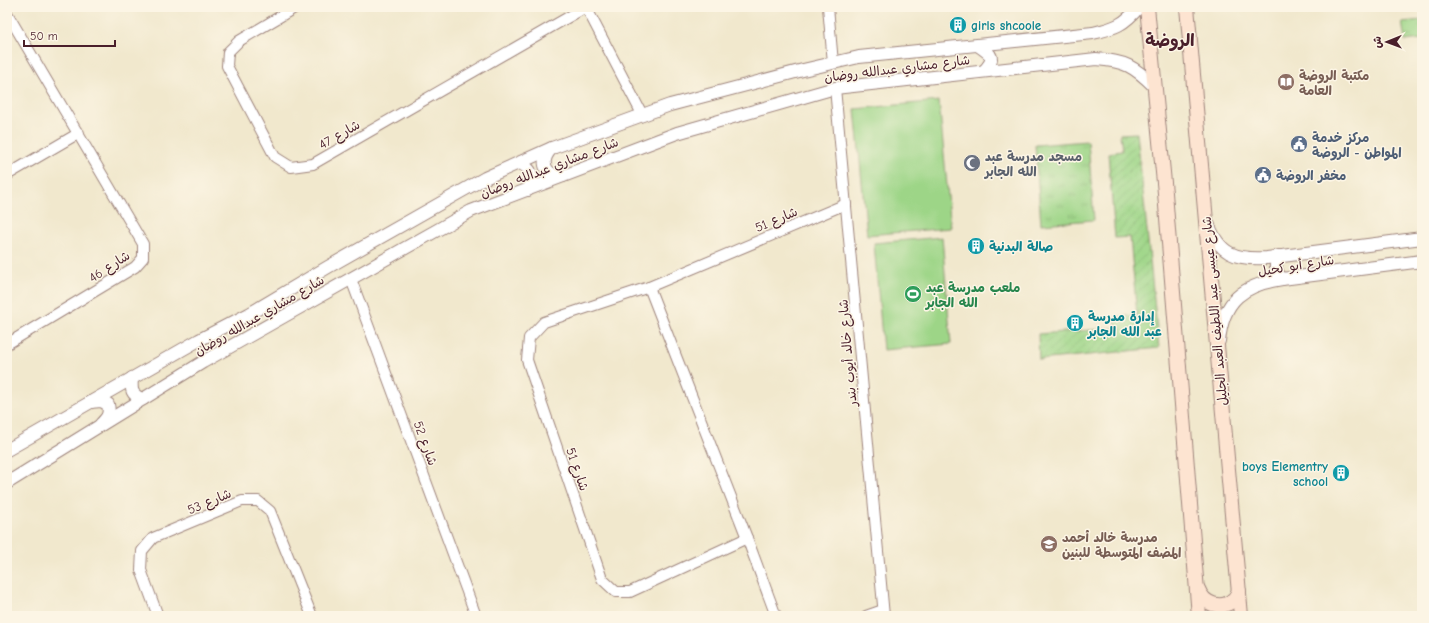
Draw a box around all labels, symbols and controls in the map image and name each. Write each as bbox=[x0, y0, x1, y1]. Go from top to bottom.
building icon: girls shcoole bbox=[948, 15, 968, 35]
place label: girls shcoole bbox=[971, 18, 1042, 33]
scale bar bbox=[24, 22, 115, 48]
north arrow bbox=[1367, 22, 1407, 62]
text: 50 m bbox=[30, 29, 58, 43]
district label: الروضة bbox=[1145, 31, 1195, 51]
text: ش bbox=[1371, 36, 1384, 48]
street label: شارع مشاري عبدالله روضان bbox=[823, 52, 971, 87]
place label: مكتبة الروضة العامة bbox=[1299, 68, 1369, 98]
library icon: مكتبة الروضة العامة bbox=[1276, 72, 1296, 92]
street label: شارع 47 bbox=[316, 117, 363, 154]
place label: مركز خدمة المواطن - الروضة bbox=[1312, 130, 1401, 161]
street label: شارع مشاري عبدالله روضان bbox=[478, 134, 621, 203]
public building icon: مركز خدمة المواطن - الروضة bbox=[1289, 134, 1309, 154]
place label: مسجد مدرسة عبد الله الجابر bbox=[983, 149, 1082, 180]
mosque icon: مسجد مدرسة عبد الله الجابر bbox=[962, 153, 982, 173]
public building icon: مخفر الروضة bbox=[1253, 165, 1273, 185]
place label: مخفر الروضة bbox=[1276, 168, 1346, 184]
street label: شارع 51 bbox=[753, 204, 800, 237]
street label: شارع عيسى عبد اللطيف العبد الجليل bbox=[1199, 215, 1232, 406]
building icon: صالة البدنية bbox=[966, 236, 986, 256]
place label: صالة البدنية bbox=[989, 239, 1053, 255]
street label: شارع 46 bbox=[86, 248, 134, 287]
street label: شارع أبو كحيل bbox=[1257, 252, 1336, 281]
street label: شارع مشاري عبدالله روضان bbox=[192, 272, 328, 360]
place label: ملعب مدرسة عبد الله الجابر bbox=[924, 280, 1020, 311]
sports icon: ملعب مدرسة عبد الله الجابر bbox=[903, 284, 923, 304]
street label: شارع خالد أيوب بندر bbox=[835, 299, 862, 408]
place label: إدارة مدرسة عبد الله الجابر bbox=[1086, 309, 1162, 340]
building icon: إدارة مدرسة عبد الله الجابر bbox=[1065, 313, 1085, 333]
street label: شارع 52 bbox=[409, 419, 441, 468]
street label: شارع 51 bbox=[561, 446, 592, 493]
place label: boys Elementry school bbox=[1242, 459, 1328, 489]
building icon: boys Elementry school bbox=[1331, 463, 1351, 483]
street label: شارع 53 bbox=[185, 486, 234, 519]
place label: مدرسة خالد أحمد المضف المتوسطة للبنين bbox=[1062, 529, 1181, 561]
school or university icon: مدرسة خالد أحمد المضف المتوسطة للبنين bbox=[1039, 534, 1059, 554]

